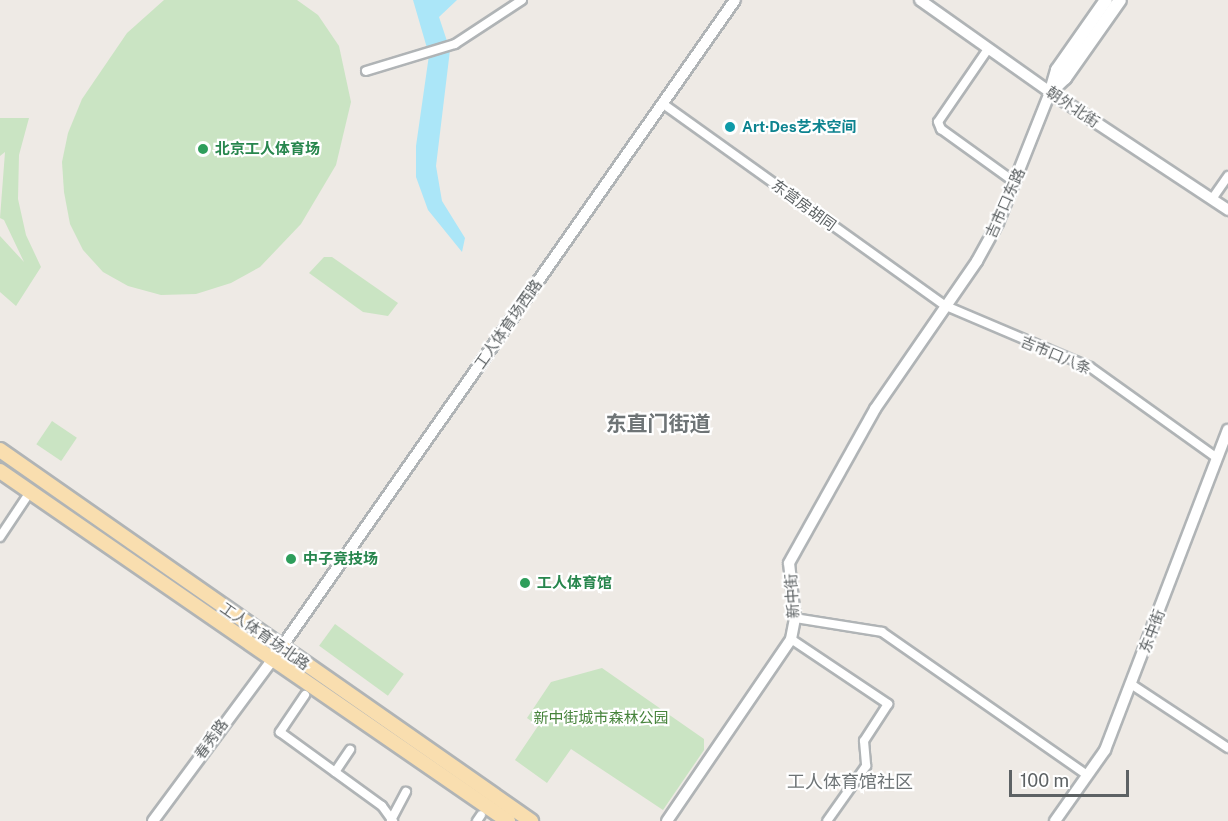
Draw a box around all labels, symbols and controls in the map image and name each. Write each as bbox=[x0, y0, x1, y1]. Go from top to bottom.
street label: 朝外北街 bbox=[1043, 83, 1103, 131]
place label: Art·Des艺术空间 bbox=[742, 118, 857, 136]
marker: Art·Des艺术空间 bbox=[723, 120, 737, 134]
place label: 北京工人体育场 bbox=[215, 140, 320, 158]
marker: 北京工人体育场 bbox=[196, 142, 210, 156]
street label: 吉市口东路 bbox=[982, 165, 1028, 241]
street label: 东营房胡同 bbox=[768, 176, 840, 234]
street label: 工人体育场西路 bbox=[471, 276, 545, 372]
street label: 吉市口八条 bbox=[1018, 332, 1094, 378]
district label: 东直门街道 bbox=[606, 411, 710, 437]
place label: 中子竞技场 bbox=[303, 550, 378, 568]
marker: 中子竞技场 bbox=[284, 552, 298, 566]
street label: 新中街 bbox=[782, 573, 802, 619]
place label: 工人体育馆 bbox=[537, 574, 612, 592]
marker: 工人体育馆 bbox=[518, 576, 532, 590]
street label: 工人体育场北路 bbox=[217, 599, 313, 673]
street label: 东中街 bbox=[1136, 607, 1168, 655]
park label: 新中街城市森林公园 bbox=[534, 709, 668, 727]
street label: 春秀路 bbox=[190, 716, 232, 762]
scale bar bbox=[1012, 758, 1132, 796]
text: 100 m bbox=[1020, 770, 1069, 791]
district label: 工人体育馆社区 bbox=[787, 771, 913, 793]

